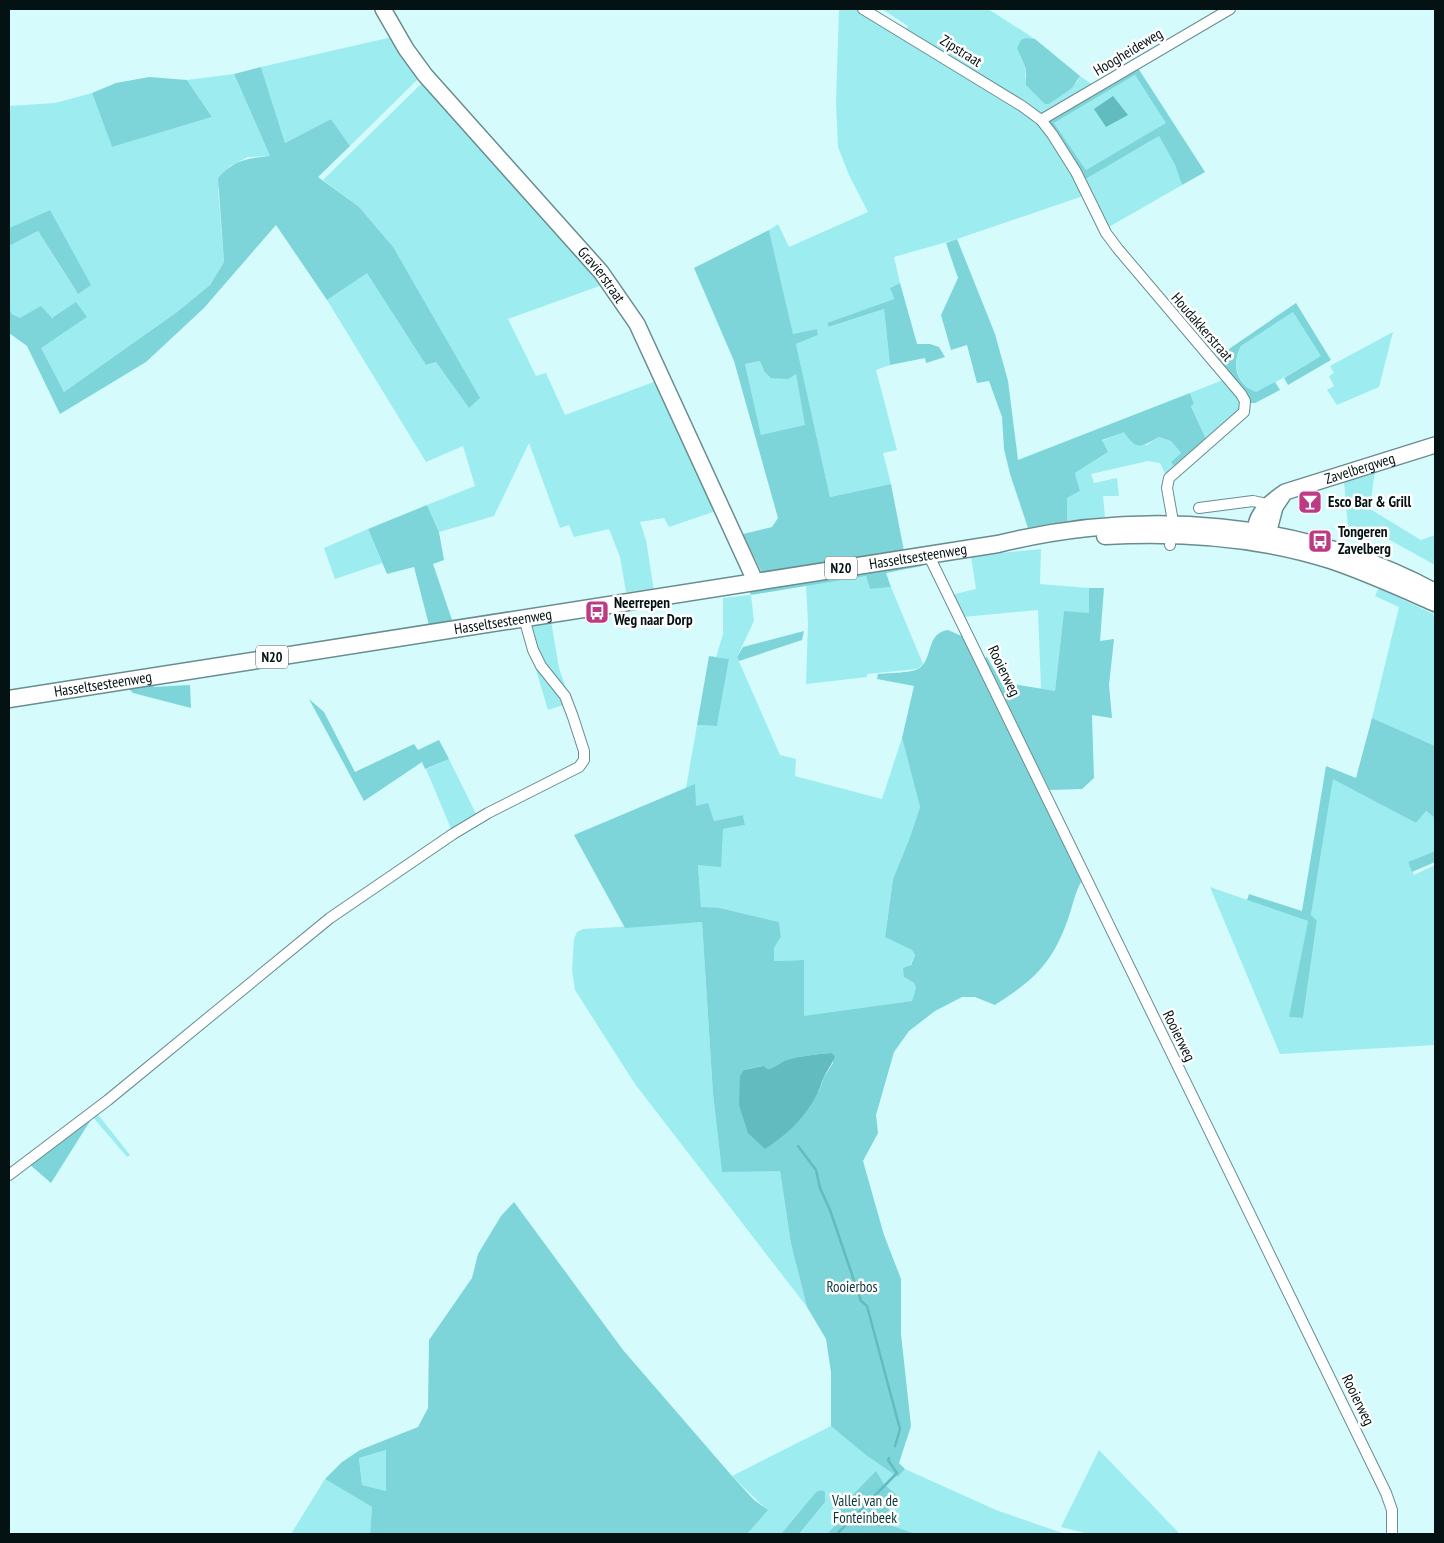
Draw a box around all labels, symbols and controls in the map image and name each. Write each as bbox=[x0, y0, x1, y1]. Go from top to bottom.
street label: Hoogheideweg bbox=[1090, 24, 1166, 80]
street label: Zipstraat bbox=[937, 30, 986, 71]
street label: Gravierstraat bbox=[574, 242, 630, 306]
street label: Houdakkerstraat bbox=[1167, 288, 1237, 365]
street label: Zavelbergweg bbox=[1322, 448, 1397, 488]
bar icon: Esco Bar & Grill bbox=[1297, 489, 1323, 515]
place label: Esco Bar & Grill bbox=[1328, 492, 1411, 511]
place label: Tongeren Zavelberg bbox=[1338, 522, 1391, 558]
bus stop icon: Tongeren Zavelberg bbox=[1307, 528, 1333, 554]
street label: Hasseltsesteenweg bbox=[868, 539, 968, 573]
road number: N20 bbox=[825, 556, 857, 580]
place label: Neerrepen Weg naar Dorp bbox=[613, 593, 693, 629]
bus stop icon: Neerrepen Weg naar Dorp bbox=[584, 599, 610, 625]
street label: Hasseltsesteenweg bbox=[453, 604, 553, 638]
street label: Rooierweg bbox=[984, 642, 1025, 699]
road number: N20 bbox=[256, 646, 288, 669]
street label: Hasseltsesteenweg bbox=[53, 667, 153, 701]
street label: Rooierweg bbox=[1159, 1007, 1200, 1064]
park label: Rooierbos bbox=[826, 1277, 878, 1296]
street label: Rooierweg bbox=[1338, 1371, 1379, 1428]
park label: Vallei van de Fonteinbeek bbox=[831, 1491, 898, 1527]

